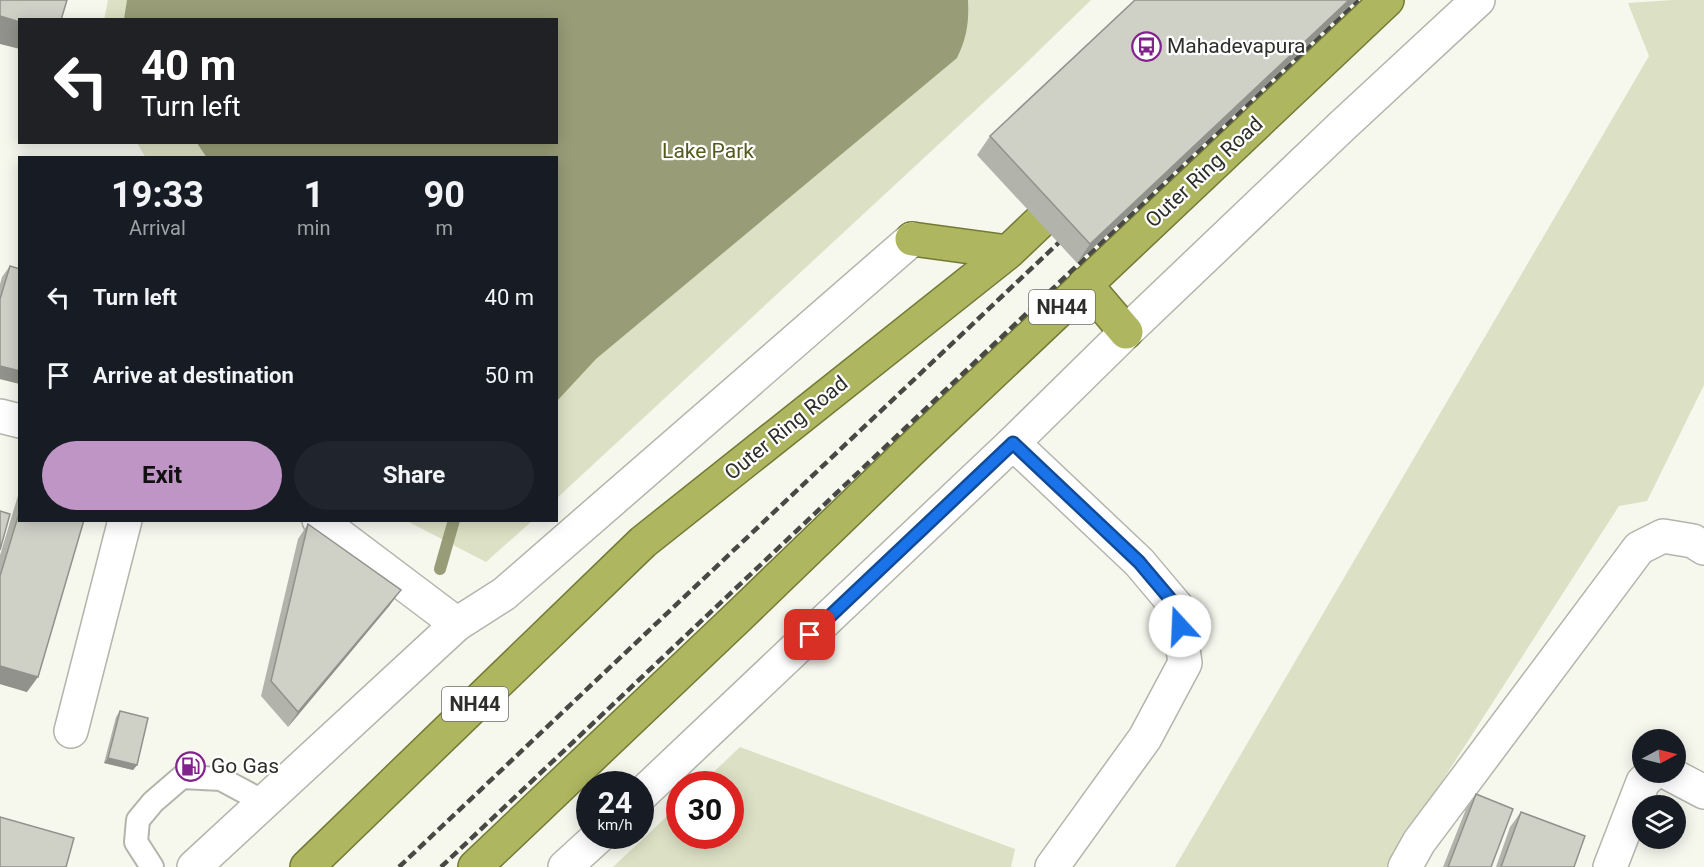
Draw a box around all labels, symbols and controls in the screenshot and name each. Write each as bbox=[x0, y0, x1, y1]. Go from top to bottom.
bus stop icon: Mahadevapura bbox=[1130, 30, 1162, 62]
place label: Mahadevapura bbox=[1167, 34, 1306, 58]
text: 40 m bbox=[141, 41, 236, 90]
icon: left bbox=[42, 42, 120, 120]
text: Turn left bbox=[141, 91, 241, 123]
street label: Outer Ring Road bbox=[1141, 112, 1267, 232]
park label: Lake Park bbox=[662, 139, 754, 163]
text: 19:33 bbox=[111, 174, 204, 216]
text: 1 bbox=[303, 174, 324, 216]
text: 90 bbox=[424, 174, 465, 216]
text: Arrival bbox=[129, 216, 186, 240]
text: min bbox=[297, 216, 330, 240]
text: m bbox=[435, 216, 453, 240]
icon: left bbox=[42, 281, 75, 314]
text: Turn left bbox=[93, 285, 177, 310]
text: 40 m bbox=[485, 285, 534, 310]
road number: NH44 bbox=[1029, 290, 1095, 324]
icon: arrive bbox=[42, 359, 75, 392]
text: Arrive at destination bbox=[93, 363, 294, 388]
text: 50 m bbox=[485, 363, 534, 388]
street label: Outer Ring Road bbox=[720, 371, 852, 485]
button: Exit bbox=[42, 441, 282, 510]
button: Share bbox=[294, 441, 534, 510]
position arrow bbox=[1148, 594, 1212, 658]
pin bbox=[784, 609, 835, 660]
icon: arrive bbox=[793, 618, 826, 651]
road number: NH44 bbox=[442, 687, 508, 721]
north arrow bbox=[1632, 729, 1686, 783]
map controls bbox=[1632, 729, 1686, 849]
fuel station icon: Go Gas bbox=[174, 750, 206, 782]
place label: Go Gas bbox=[211, 754, 279, 778]
speed limit sign: 30 bbox=[666, 771, 744, 849]
text: 24 bbox=[598, 785, 632, 820]
button: layers bbox=[1632, 795, 1686, 849]
text: km/h bbox=[597, 816, 633, 834]

